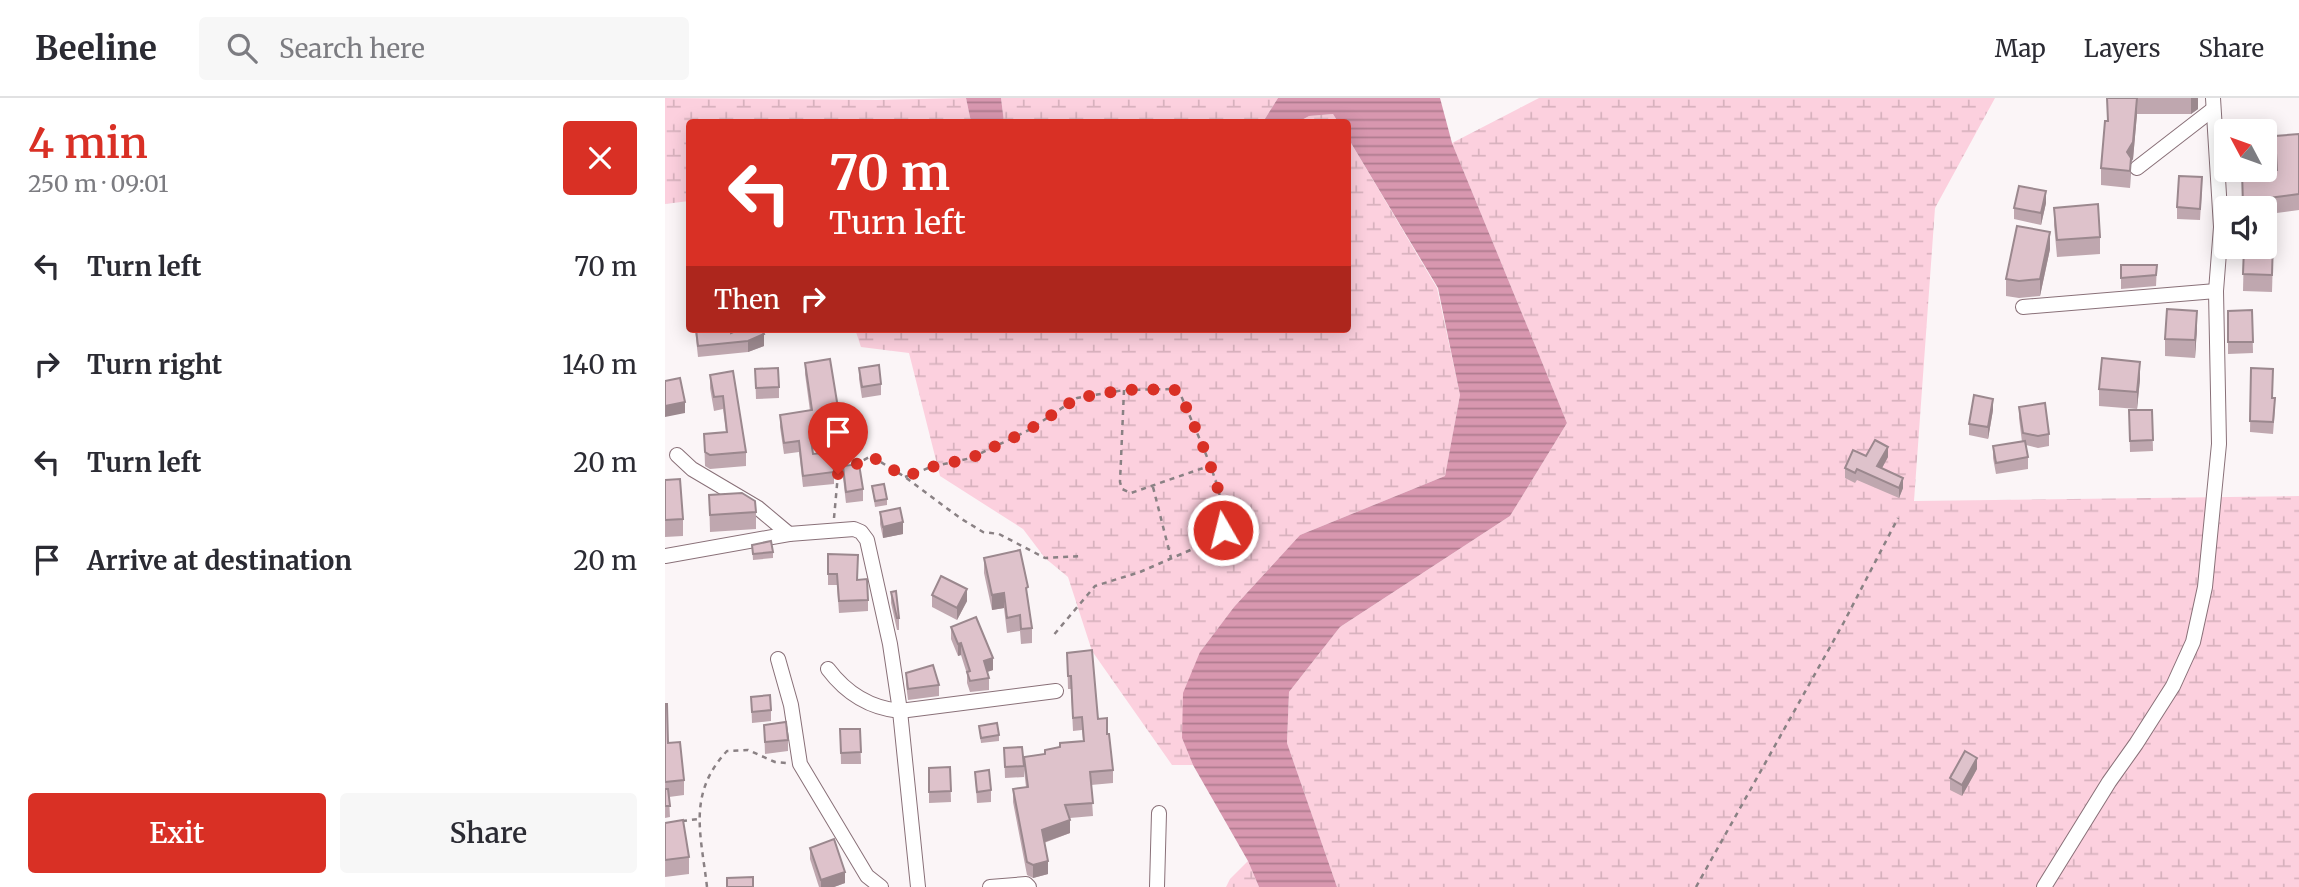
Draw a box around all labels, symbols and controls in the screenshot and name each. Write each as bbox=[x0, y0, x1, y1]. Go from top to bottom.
search box bbox=[199, 17, 689, 80]
text: Beeline bbox=[35, 28, 157, 69]
icon: search bbox=[223, 29, 261, 67]
text: Search here bbox=[279, 32, 425, 65]
text: Map bbox=[1995, 33, 2046, 64]
text: Layers bbox=[2084, 33, 2160, 64]
text: Share bbox=[2198, 33, 2264, 64]
text: 4 min bbox=[28, 117, 148, 169]
north arrow bbox=[2214, 119, 2277, 182]
map controls bbox=[2214, 119, 2277, 259]
button: close bbox=[563, 121, 637, 195]
text: 70 m bbox=[829, 142, 950, 203]
icon: left bbox=[714, 147, 805, 238]
text: 250 m · 09:01 bbox=[28, 169, 168, 198]
button: sound bbox=[2214, 196, 2277, 259]
text: Turn left bbox=[829, 203, 966, 243]
icon: left bbox=[28, 247, 66, 285]
text: Turn left bbox=[87, 250, 201, 283]
text: 70 m bbox=[574, 250, 637, 283]
icon: right bbox=[794, 280, 832, 318]
text: Then bbox=[714, 283, 780, 316]
icon: right bbox=[28, 345, 66, 383]
text: Turn right bbox=[87, 348, 222, 381]
text: 140 m bbox=[562, 348, 637, 381]
pin bbox=[808, 402, 868, 474]
icon: arrive bbox=[819, 413, 857, 451]
icon: left bbox=[28, 443, 66, 481]
text: Turn left bbox=[87, 446, 201, 479]
text: 20 m bbox=[573, 446, 637, 479]
position arrow bbox=[1186, 493, 1260, 567]
icon: arrive bbox=[28, 541, 66, 579]
text: Arrive at destination bbox=[87, 544, 352, 577]
text: 20 m bbox=[573, 544, 637, 577]
button: Exit bbox=[28, 793, 326, 873]
button: Share bbox=[340, 793, 637, 873]

